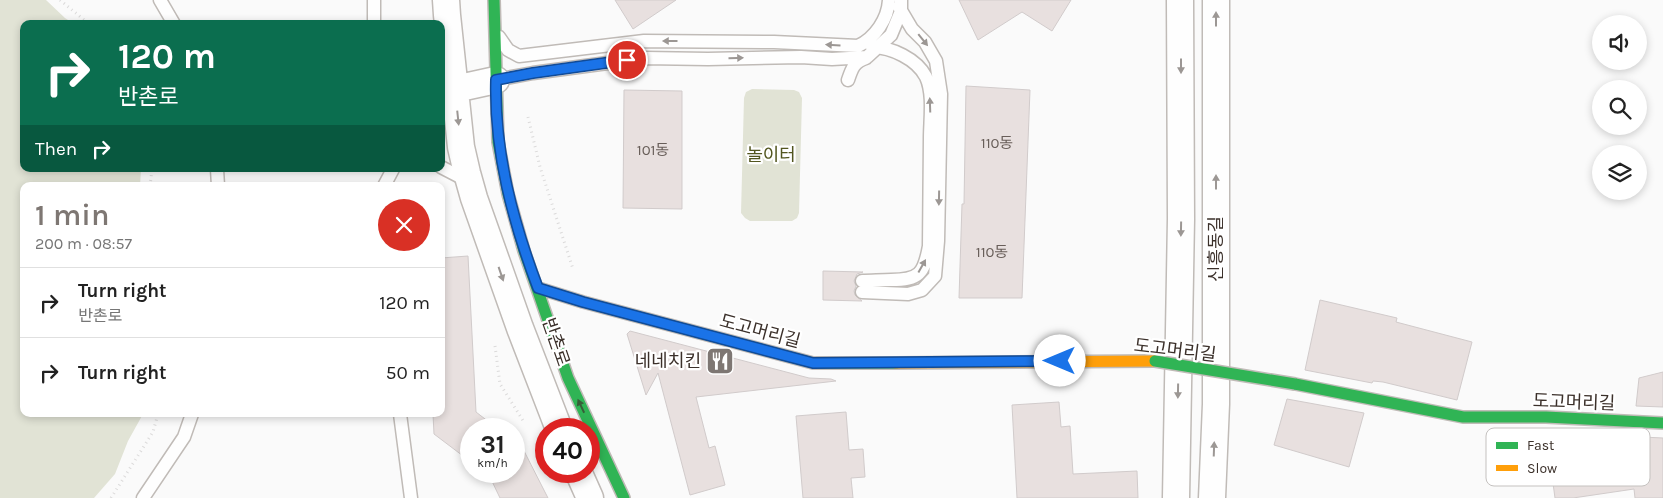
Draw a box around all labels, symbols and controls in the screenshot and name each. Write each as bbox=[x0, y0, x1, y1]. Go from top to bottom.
one-way arrow bbox=[1212, 11, 1220, 27]
map controls bbox=[1592, 15, 1647, 200]
button: sound bbox=[1592, 15, 1647, 70]
one-way arrow bbox=[917, 34, 928, 47]
text: 120 m bbox=[118, 36, 216, 77]
one-way arrow bbox=[662, 37, 678, 45]
pin bbox=[606, 39, 648, 81]
icon: right bbox=[35, 40, 100, 105]
one-way arrow bbox=[825, 40, 841, 48]
icon: arrive bbox=[613, 46, 641, 74]
one-way arrow bbox=[728, 53, 744, 61]
one-way arrow bbox=[1177, 58, 1185, 74]
button: search bbox=[1592, 80, 1647, 135]
text: 반촌로 bbox=[118, 84, 179, 110]
one-way arrow bbox=[926, 97, 934, 113]
one-way arrow bbox=[454, 110, 462, 126]
house number: 110동 bbox=[981, 134, 1013, 152]
icon: right bbox=[87, 135, 115, 163]
text: Then bbox=[35, 138, 77, 160]
house number: 101동 bbox=[637, 141, 669, 159]
park label: 놀이터 bbox=[746, 144, 796, 166]
button: layers bbox=[1592, 145, 1647, 200]
one-way arrow bbox=[1212, 174, 1220, 190]
one-way arrow bbox=[935, 191, 943, 207]
text: 1 min bbox=[35, 197, 109, 233]
button: close bbox=[378, 199, 430, 251]
street label: 신흥동길 bbox=[1205, 216, 1227, 282]
one-way arrow bbox=[1177, 221, 1185, 237]
text: 200 m · 08:57 bbox=[35, 234, 132, 253]
house number: 110동 bbox=[976, 243, 1008, 261]
one-way arrow bbox=[918, 260, 927, 273]
one-way arrow bbox=[498, 267, 506, 282]
text: Turn right bbox=[78, 280, 167, 302]
icon: right bbox=[35, 289, 63, 317]
text: 120 m bbox=[379, 292, 430, 314]
text: 반촌로 bbox=[78, 306, 122, 325]
street label: 도고머리길 bbox=[717, 310, 803, 352]
street label: 반촌로 bbox=[538, 315, 574, 369]
position arrow bbox=[1033, 334, 1085, 386]
street label: 도고머리길 bbox=[1133, 334, 1217, 366]
restaurant icon: 네네치킨 bbox=[705, 346, 735, 376]
place label: 네네치킨 bbox=[635, 350, 701, 372]
icon: right bbox=[35, 359, 63, 387]
text: Turn right bbox=[78, 362, 167, 384]
text: 50 m bbox=[386, 362, 430, 384]
one-way arrow bbox=[1174, 383, 1182, 399]
street label: 도고머리길 bbox=[1532, 390, 1616, 414]
one-way arrow bbox=[577, 399, 585, 413]
speed limit sign: 40 bbox=[535, 418, 600, 483]
legend bbox=[1486, 428, 1650, 486]
text: 31 bbox=[480, 430, 505, 459]
text: Fast bbox=[1527, 437, 1554, 454]
one-way arrow bbox=[1210, 441, 1218, 457]
text: km/h bbox=[477, 456, 508, 470]
text: Slow bbox=[1527, 460, 1557, 477]

